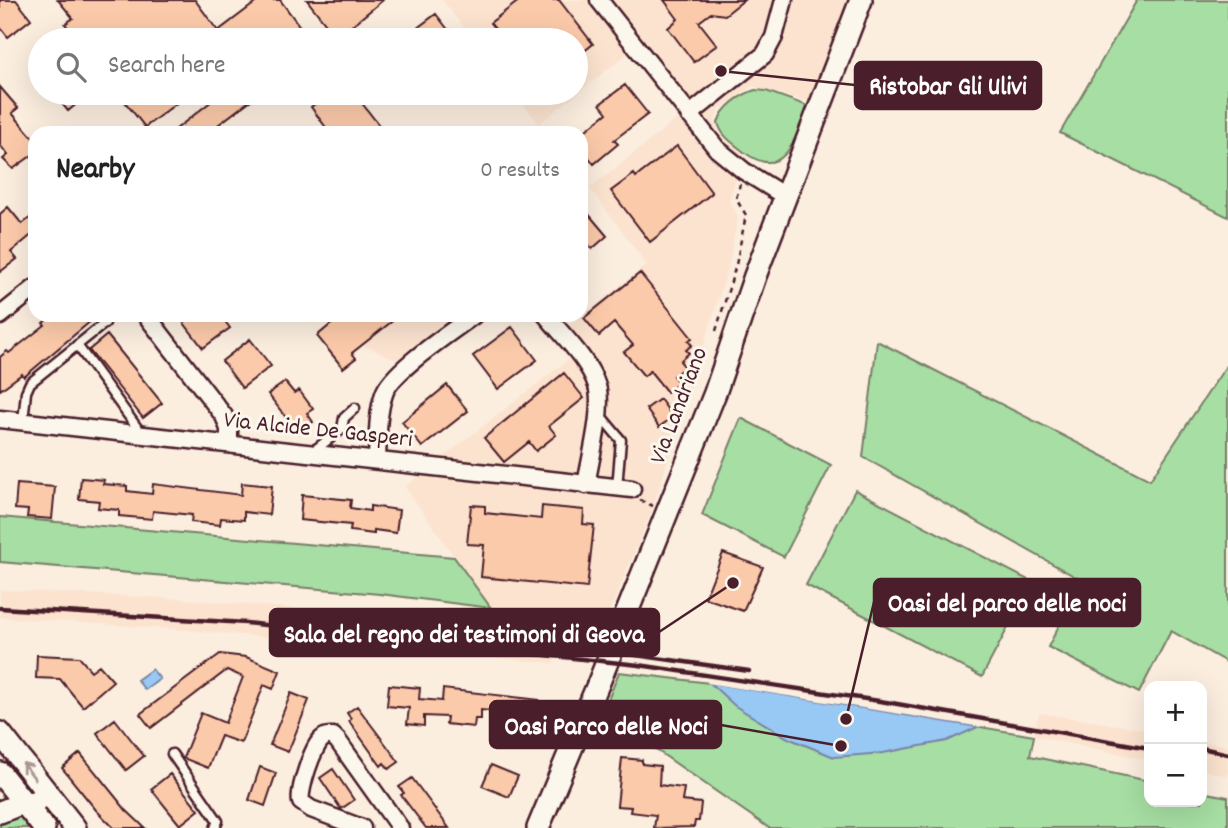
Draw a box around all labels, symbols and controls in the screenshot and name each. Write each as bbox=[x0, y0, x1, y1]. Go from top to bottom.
search box bbox=[28, 28, 588, 105]
icon: search bbox=[52, 48, 90, 86]
text: Search here bbox=[108, 48, 226, 85]
callout: Ristobar Gli Ulivi bbox=[855, 62, 1041, 109]
text: Ristobar Gli Ulivi bbox=[869, 70, 1027, 107]
text: Nearby bbox=[56, 150, 134, 193]
text: 0 results bbox=[480, 155, 560, 188]
street label: Via Landriano bbox=[642, 343, 718, 469]
street label: Via Alcide De Gasperi bbox=[222, 404, 414, 458]
callout: Oasi del parco delle noci bbox=[874, 579, 1140, 626]
text: Oasi del parco delle noci bbox=[888, 587, 1127, 624]
callout: Sala del regno dei testimoni di Geova bbox=[270, 609, 659, 656]
text: Sala del regno dei testimoni di Geova bbox=[284, 618, 645, 655]
map controls bbox=[1144, 681, 1207, 807]
button: + bbox=[1144, 681, 1207, 744]
callout: Oasi Parco delle Noci bbox=[490, 701, 721, 748]
text: Oasi Parco delle Noci bbox=[504, 710, 708, 747]
button: − bbox=[1144, 744, 1207, 807]
one-way arrow bbox=[21, 762, 36, 781]

